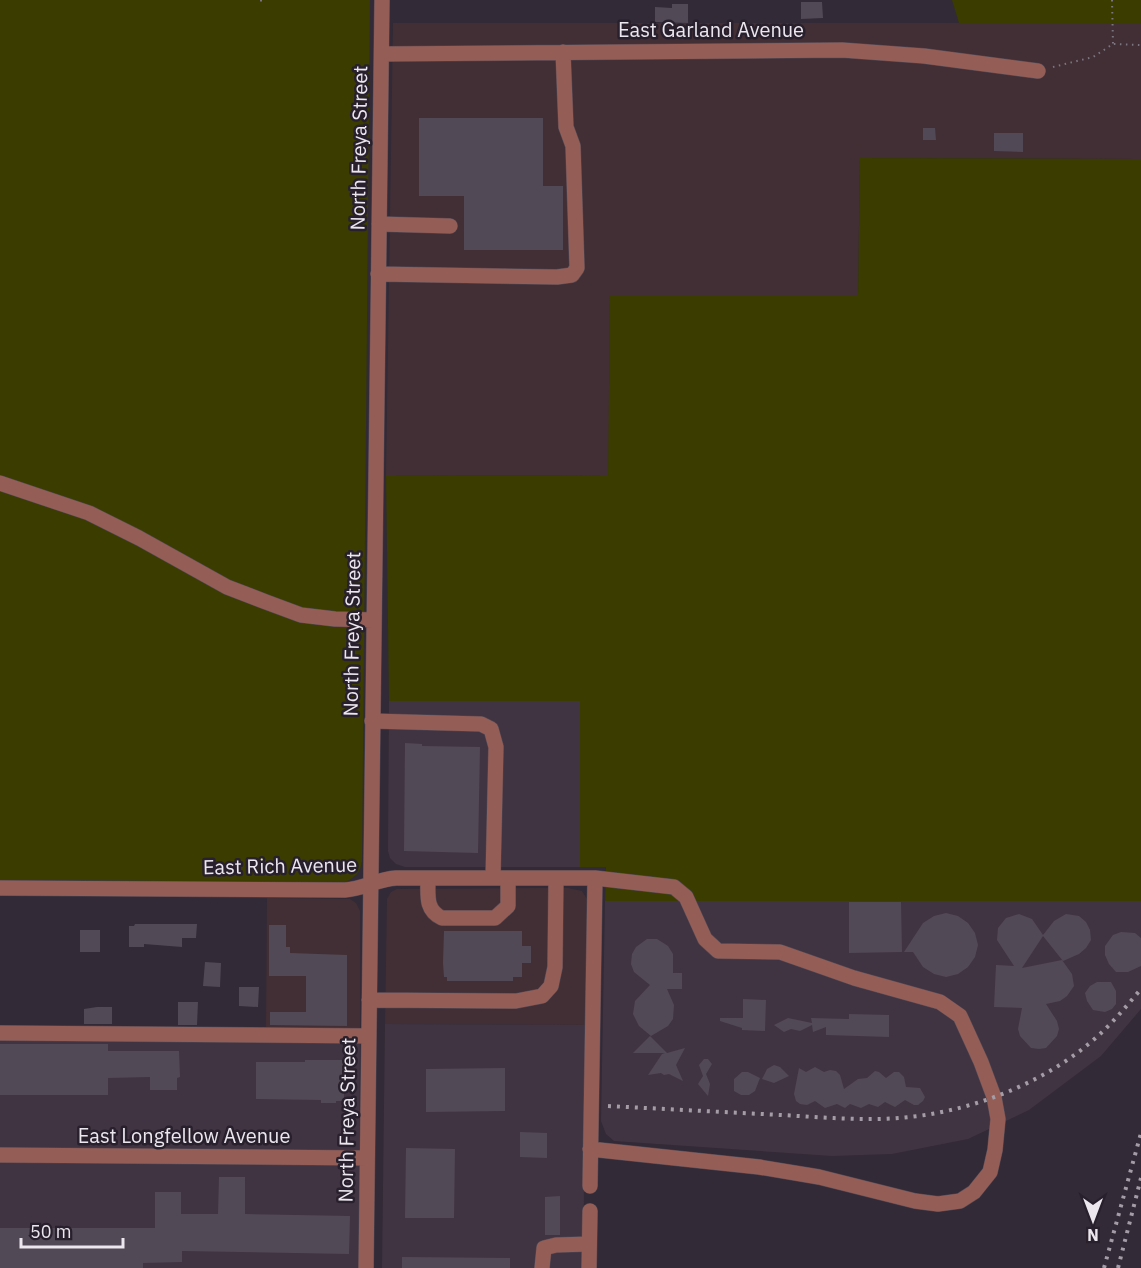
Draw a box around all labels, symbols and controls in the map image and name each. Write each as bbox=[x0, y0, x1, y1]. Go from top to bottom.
street label: East Garland Avenue bbox=[618, 16, 804, 43]
street label: North Freya Street bbox=[344, 65, 373, 231]
street label: North Freya Street bbox=[337, 551, 366, 717]
street label: East Rich Avenue bbox=[203, 851, 357, 880]
street label: North Freya Street bbox=[332, 1037, 361, 1203]
street label: East Longfellow Avenue bbox=[78, 1122, 290, 1149]
north arrow bbox=[1063, 1190, 1123, 1250]
scale bar bbox=[21, 1211, 123, 1249]
text: 50 m bbox=[30, 1220, 72, 1243]
text: N bbox=[1087, 1225, 1099, 1245]

